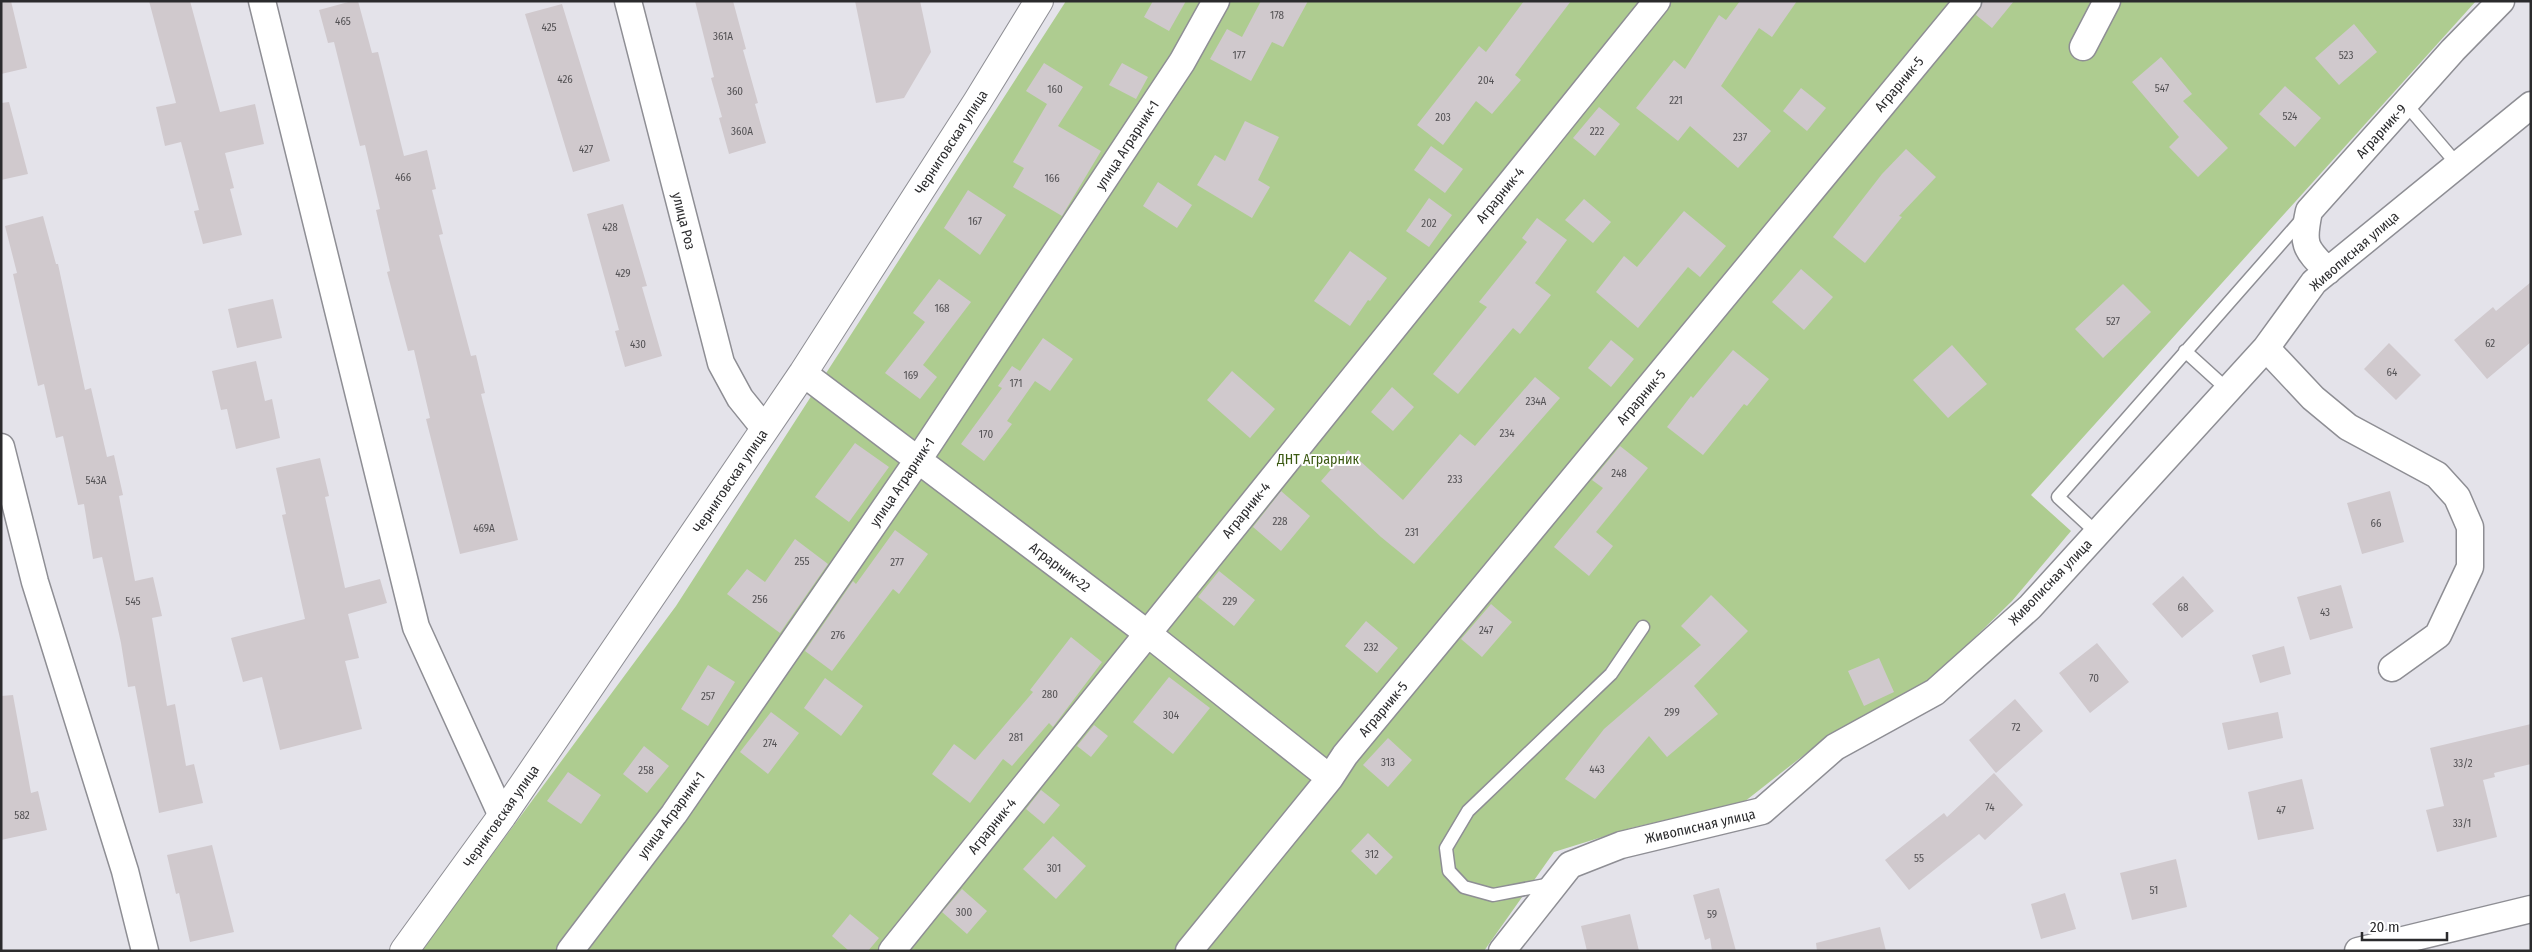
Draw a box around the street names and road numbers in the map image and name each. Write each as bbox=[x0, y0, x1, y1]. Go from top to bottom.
street label: Аграрник-5 bbox=[1871, 53, 1927, 115]
street label: Черниговская улица bbox=[911, 87, 992, 198]
street label: улица Аграрник-1 bbox=[1092, 97, 1163, 193]
street label: Аграрник-9 bbox=[2353, 101, 2410, 162]
street label: Аграрник-4 bbox=[1473, 164, 1528, 227]
street label: улица Роз bbox=[668, 191, 699, 252]
street label: Живописная улица bbox=[2306, 208, 2403, 295]
street label: Аграрник-5 bbox=[1613, 366, 1669, 428]
street label: Черниговская улица bbox=[690, 426, 771, 536]
street label: улица Аграрник-1 bbox=[866, 435, 938, 530]
street label: Аграрник-4 bbox=[1219, 479, 1274, 542]
street label: Живописная улица bbox=[2005, 536, 2096, 629]
street label: Аграрник-22 bbox=[1026, 539, 1094, 596]
street label: Аграрник-5 bbox=[1355, 678, 1411, 740]
street label: Черниговская улица bbox=[460, 762, 543, 871]
street label: улица Аграрник-1 bbox=[634, 768, 709, 862]
street label: Аграрник-4 bbox=[965, 795, 1020, 858]
street label: Живописная улица bbox=[1643, 805, 1757, 847]

